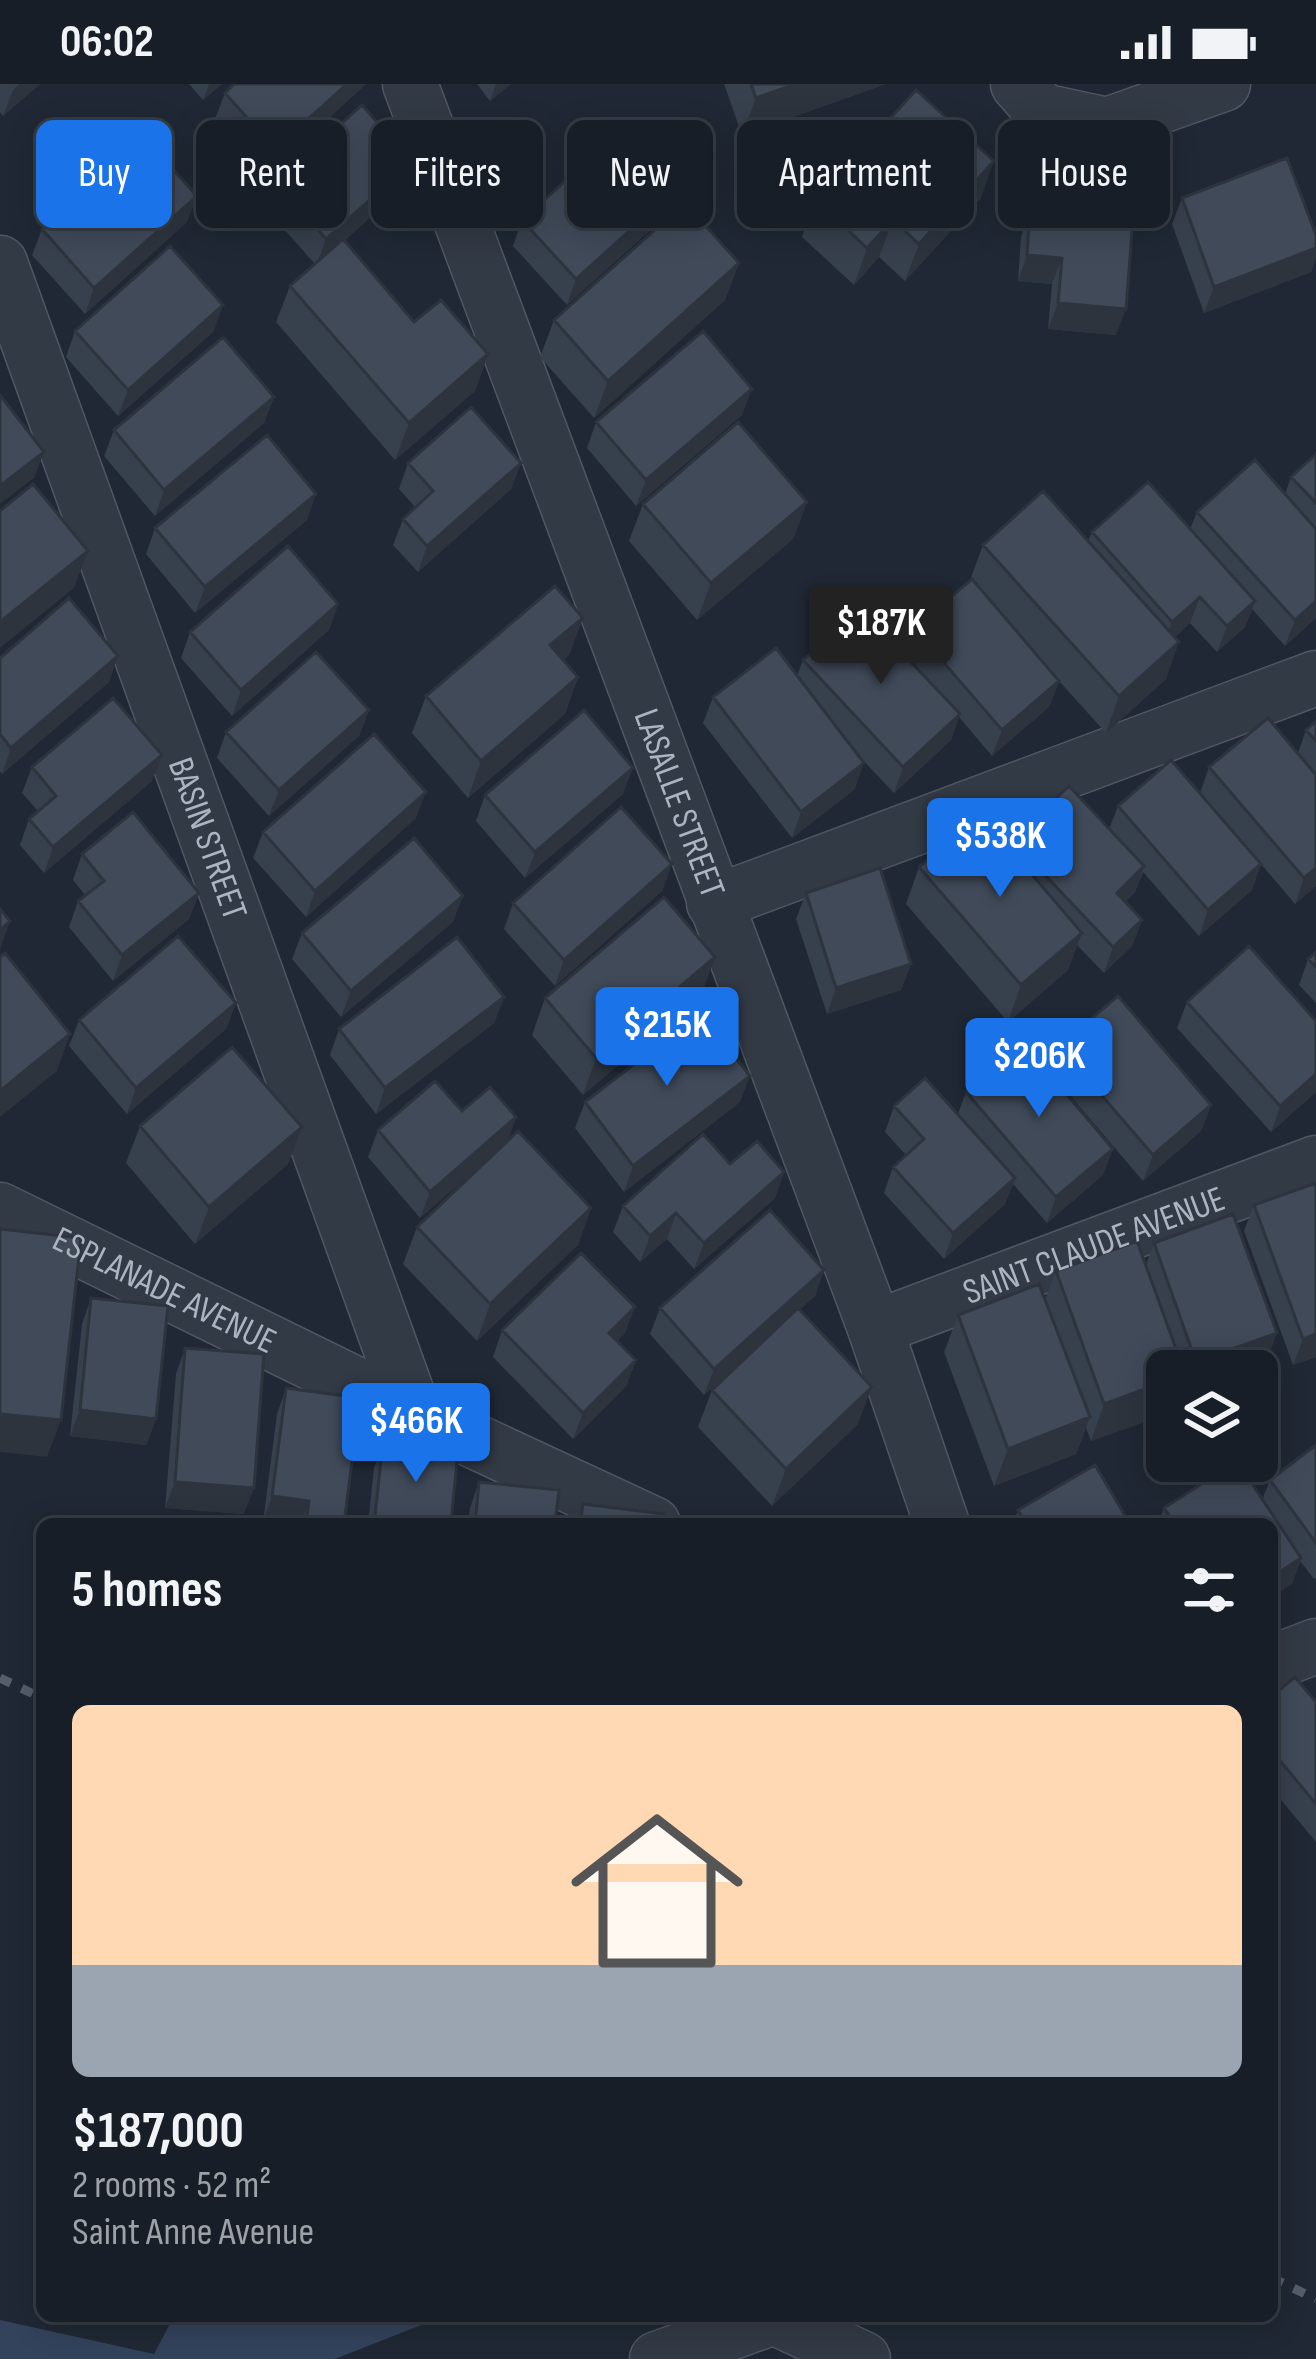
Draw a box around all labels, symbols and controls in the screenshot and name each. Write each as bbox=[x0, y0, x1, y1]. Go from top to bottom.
text: 06:02 bbox=[60, 15, 154, 70]
chip: Buy bbox=[36, 120, 172, 228]
chip: Rent bbox=[196, 120, 347, 228]
chip: Filters bbox=[371, 120, 543, 228]
chip: New bbox=[567, 120, 713, 228]
chip: Apartment bbox=[737, 120, 974, 228]
chip: House bbox=[998, 120, 1170, 228]
pin: $187K bbox=[797, 585, 965, 687]
text: $187K bbox=[836, 600, 926, 647]
street label: LASALLE STREET bbox=[624, 703, 734, 904]
street label: BASIN STREET bbox=[158, 752, 256, 926]
pin: $538K bbox=[916, 798, 1084, 900]
text: $538K bbox=[954, 813, 1046, 860]
pin: $215K bbox=[583, 987, 751, 1089]
text: $215K bbox=[623, 1002, 711, 1049]
pin: $206K bbox=[955, 1018, 1123, 1120]
text: $206K bbox=[992, 1033, 1086, 1080]
street label: SAINT CLAUDE AVENUE bbox=[957, 1178, 1231, 1314]
street label: ESPLANADE AVENUE bbox=[46, 1218, 283, 1363]
map controls bbox=[1146, 1350, 1278, 1482]
button: layers bbox=[1146, 1350, 1278, 1482]
pin: $466K bbox=[332, 1383, 500, 1485]
text: $466K bbox=[369, 1398, 463, 1445]
icon: filters bbox=[1176, 1557, 1242, 1623]
text: 5 homes bbox=[72, 1560, 222, 1621]
icon: home bbox=[549, 1783, 765, 1999]
text: $187,000 bbox=[72, 2101, 244, 2162]
text: 2 rooms · 52 m² bbox=[72, 2162, 272, 2209]
text: Saint Anne Avenue bbox=[72, 2209, 314, 2256]

